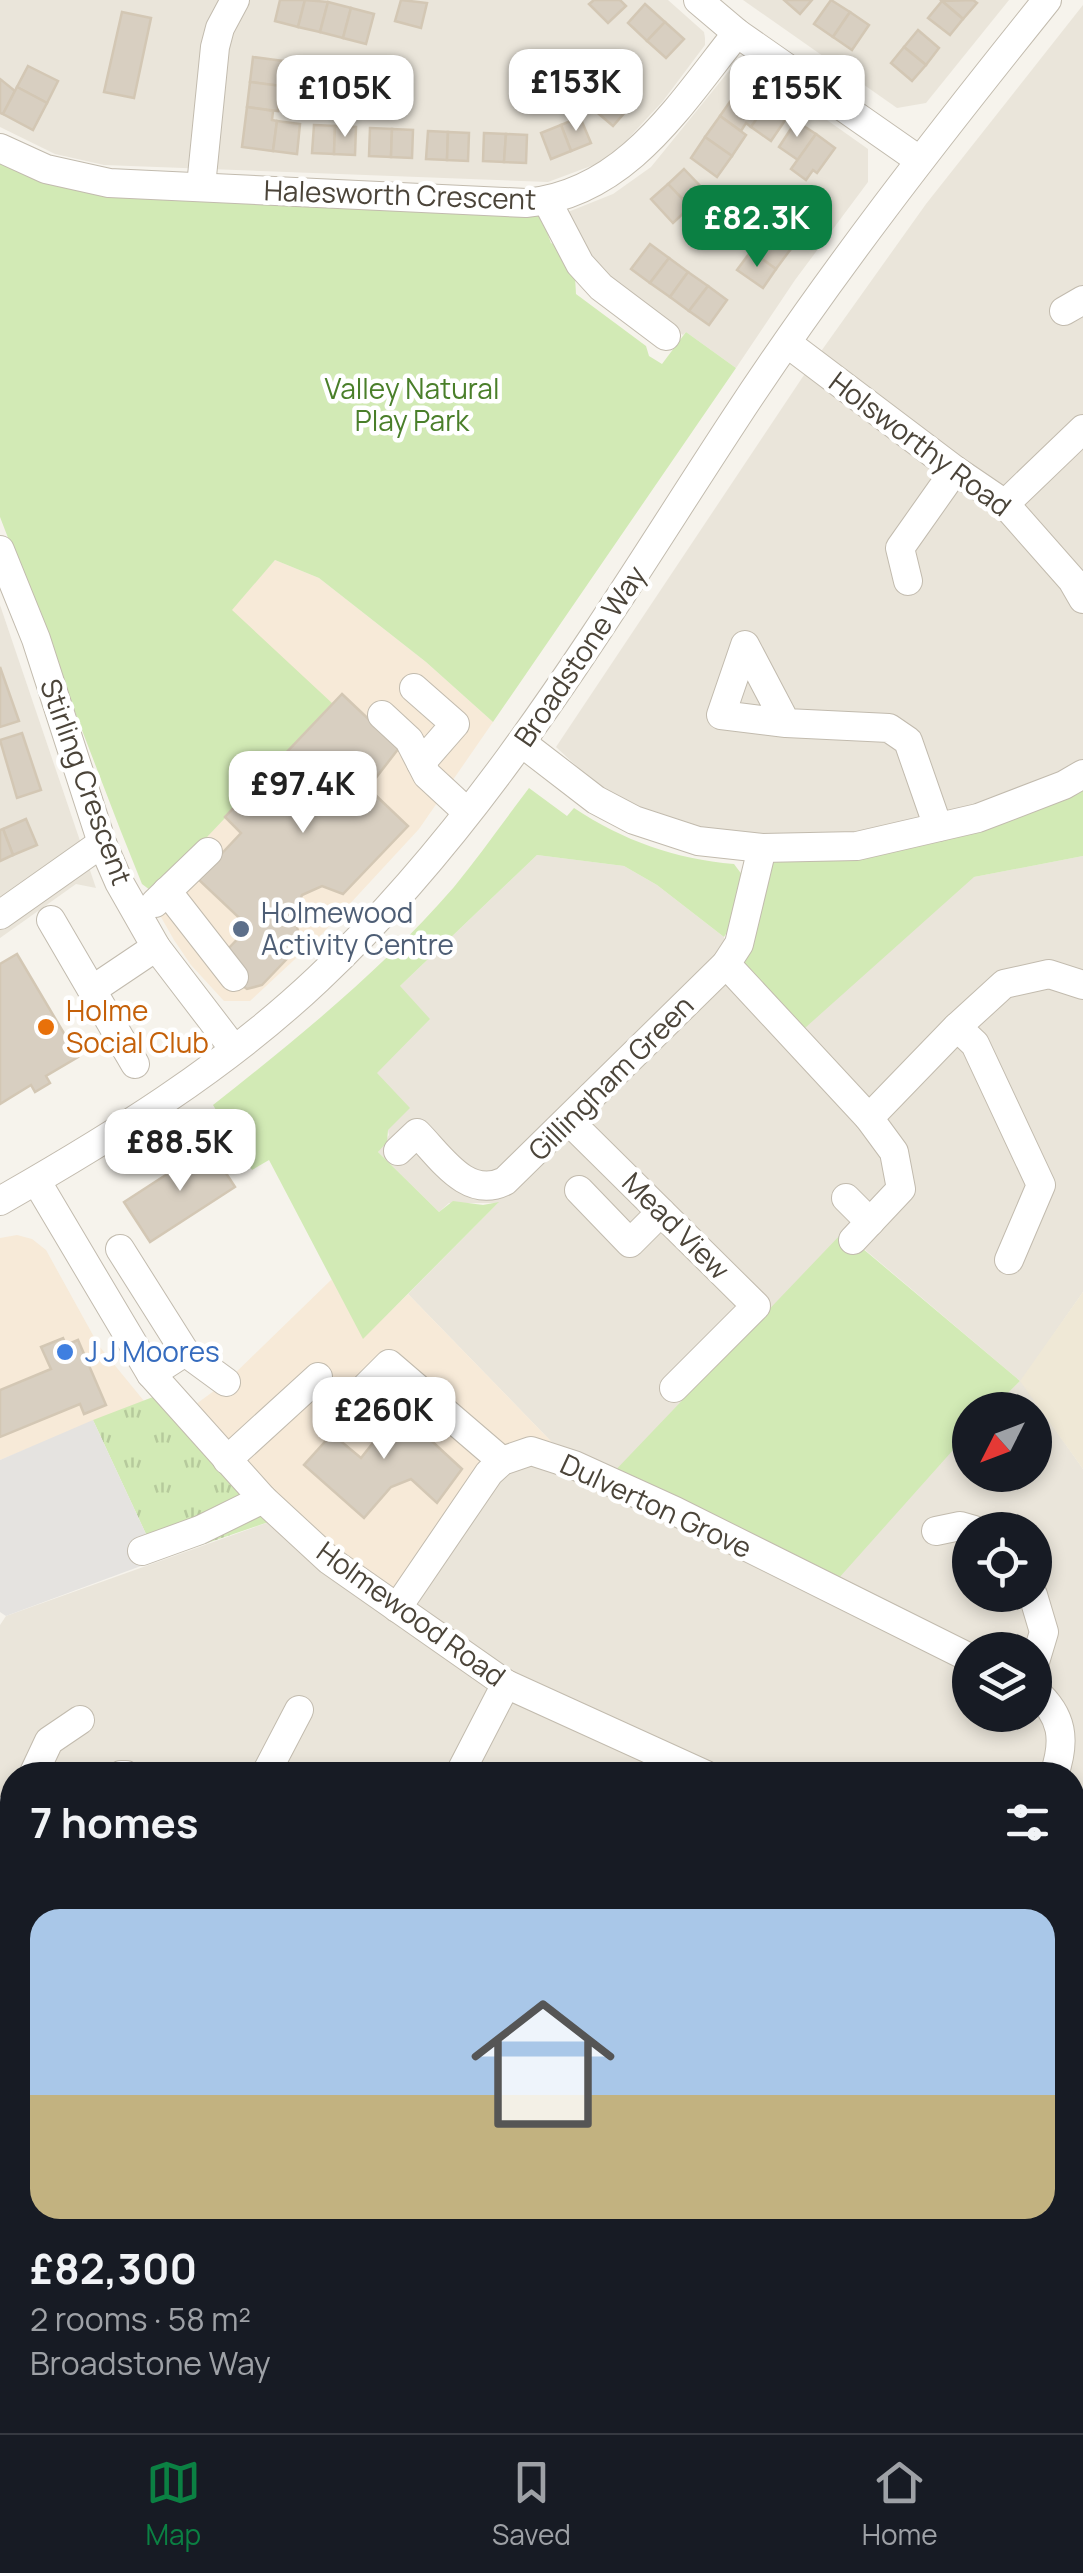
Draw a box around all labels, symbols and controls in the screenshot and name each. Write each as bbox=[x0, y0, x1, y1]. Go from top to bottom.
pin: £153K bbox=[506, 49, 646, 134]
pin: £105K bbox=[275, 55, 415, 140]
pin: £155K bbox=[727, 55, 867, 140]
text: £153K bbox=[531, 59, 621, 103]
text: £105K bbox=[299, 65, 391, 109]
text: £155K bbox=[752, 65, 842, 109]
street label: Halesworth Crescent bbox=[263, 170, 537, 218]
pin: £82.3K bbox=[676, 185, 838, 270]
text: £82.3K bbox=[704, 195, 810, 239]
street label: Holsworthy Road bbox=[822, 362, 1019, 524]
park label: Valley Natural Play Park bbox=[325, 369, 499, 439]
street label: Broadstone Way bbox=[505, 557, 654, 753]
street label: Stirling Crescent bbox=[32, 673, 142, 890]
pin: £97.4K bbox=[222, 751, 384, 836]
text: £97.4K bbox=[251, 761, 355, 805]
place label: Holmewood Activity Centre bbox=[261, 893, 454, 963]
marker: Holmewood Activity Centre bbox=[230, 918, 252, 940]
street label: Gillingham Green bbox=[519, 986, 701, 1168]
place label: Holme Social Club bbox=[66, 991, 209, 1061]
marker: Holme Social Club bbox=[35, 1016, 57, 1038]
pin: £88.5K bbox=[99, 1109, 261, 1194]
text: £88.5K bbox=[127, 1119, 233, 1163]
street label: Mead View bbox=[615, 1163, 739, 1287]
place label: J J Moores bbox=[85, 1332, 220, 1370]
marker: J J Moores bbox=[54, 1341, 76, 1363]
pin: £260K bbox=[314, 1377, 454, 1462]
text: £260K bbox=[335, 1387, 433, 1431]
north arrow bbox=[952, 1392, 1052, 1492]
map controls bbox=[952, 1392, 1052, 1732]
street label: Dulverton Grove bbox=[555, 1444, 758, 1566]
button: locate bbox=[952, 1512, 1052, 1612]
street label: Holmewood Road bbox=[310, 1532, 513, 1694]
button: layers bbox=[952, 1632, 1052, 1732]
text: 7 homes bbox=[30, 1793, 198, 1851]
icon: filters bbox=[1000, 1795, 1055, 1850]
icon: home bbox=[453, 1974, 633, 2154]
text: £82,300 bbox=[30, 2239, 197, 2297]
text: 2 rooms · 58 m² bbox=[30, 2297, 251, 2341]
text: Broadstone Way bbox=[30, 2341, 271, 2385]
tab: Map bbox=[145, 2455, 201, 2553]
tab: Saved bbox=[492, 2455, 571, 2553]
tab: Home bbox=[862, 2455, 938, 2553]

